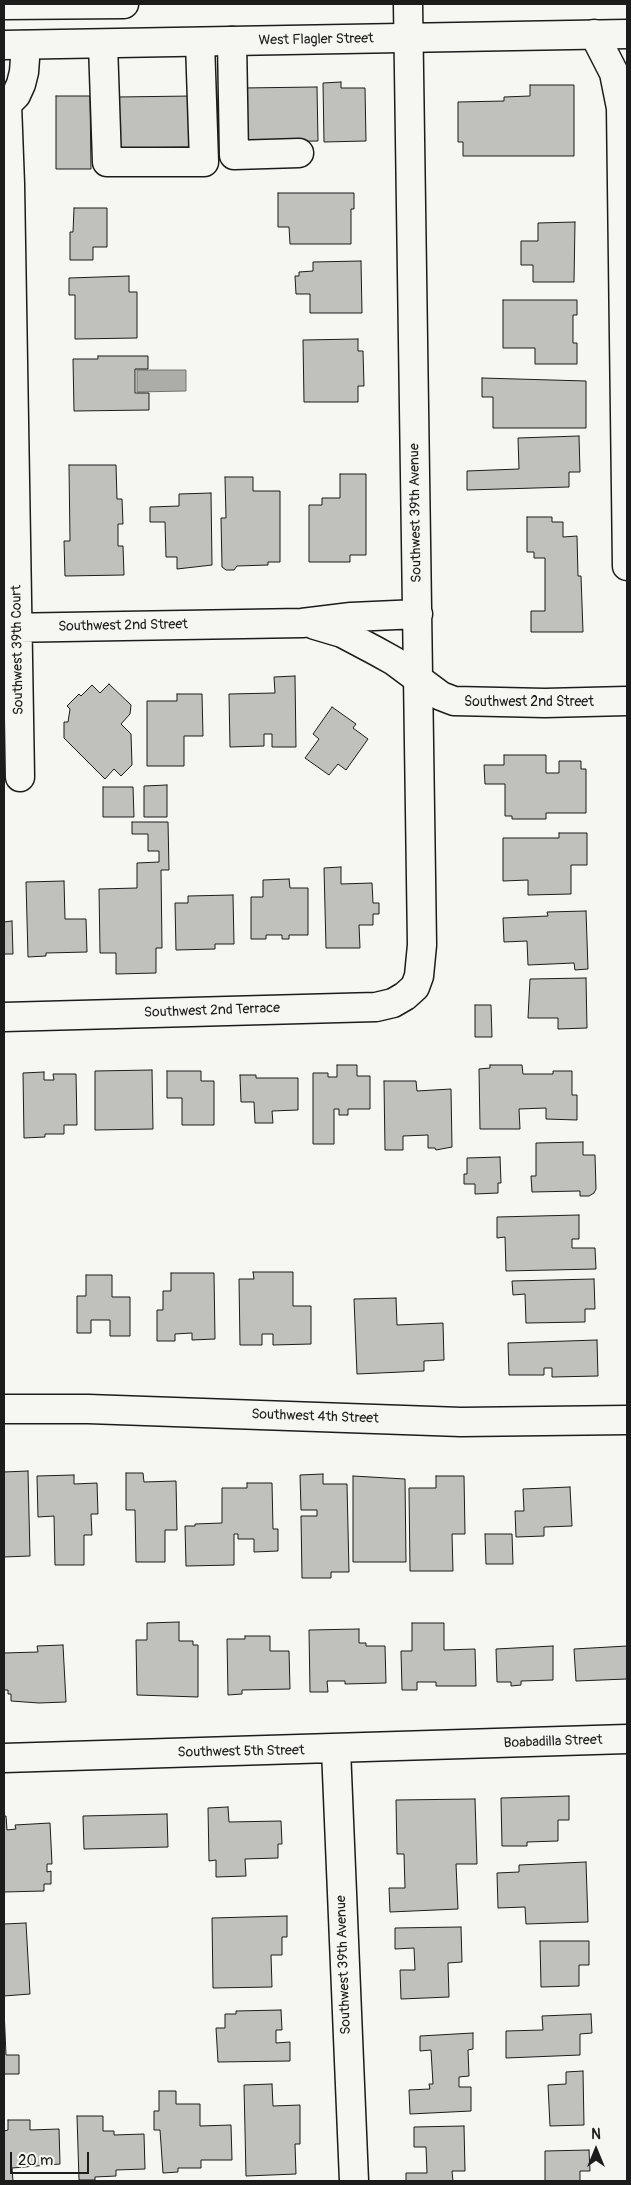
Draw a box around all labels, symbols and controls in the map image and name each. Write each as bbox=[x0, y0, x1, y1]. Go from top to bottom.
street label: West Flagler Street bbox=[258, 31, 374, 49]
street label: Southwest 39th Avenue bbox=[406, 443, 426, 583]
street label: Southwest 39th Court bbox=[8, 585, 28, 715]
street label: Southwest 2nd Street bbox=[58, 616, 188, 636]
street label: Southwest 2nd Street bbox=[464, 694, 594, 710]
street label: Southwest 2nd Terrace bbox=[144, 1000, 280, 1022]
street label: Southwest 4th Street bbox=[251, 1406, 379, 1428]
street label: Boabadilla Street bbox=[503, 1732, 603, 1752]
street label: Southwest 5th Street bbox=[177, 1742, 305, 1762]
street label: Southwest 39th Avenue bbox=[333, 1895, 355, 2035]
north arrow bbox=[571, 2125, 621, 2175]
text: N bbox=[591, 2126, 601, 2143]
scale bar bbox=[12, 2142, 91, 2174]
text: 20 m bbox=[18, 2151, 53, 2170]

